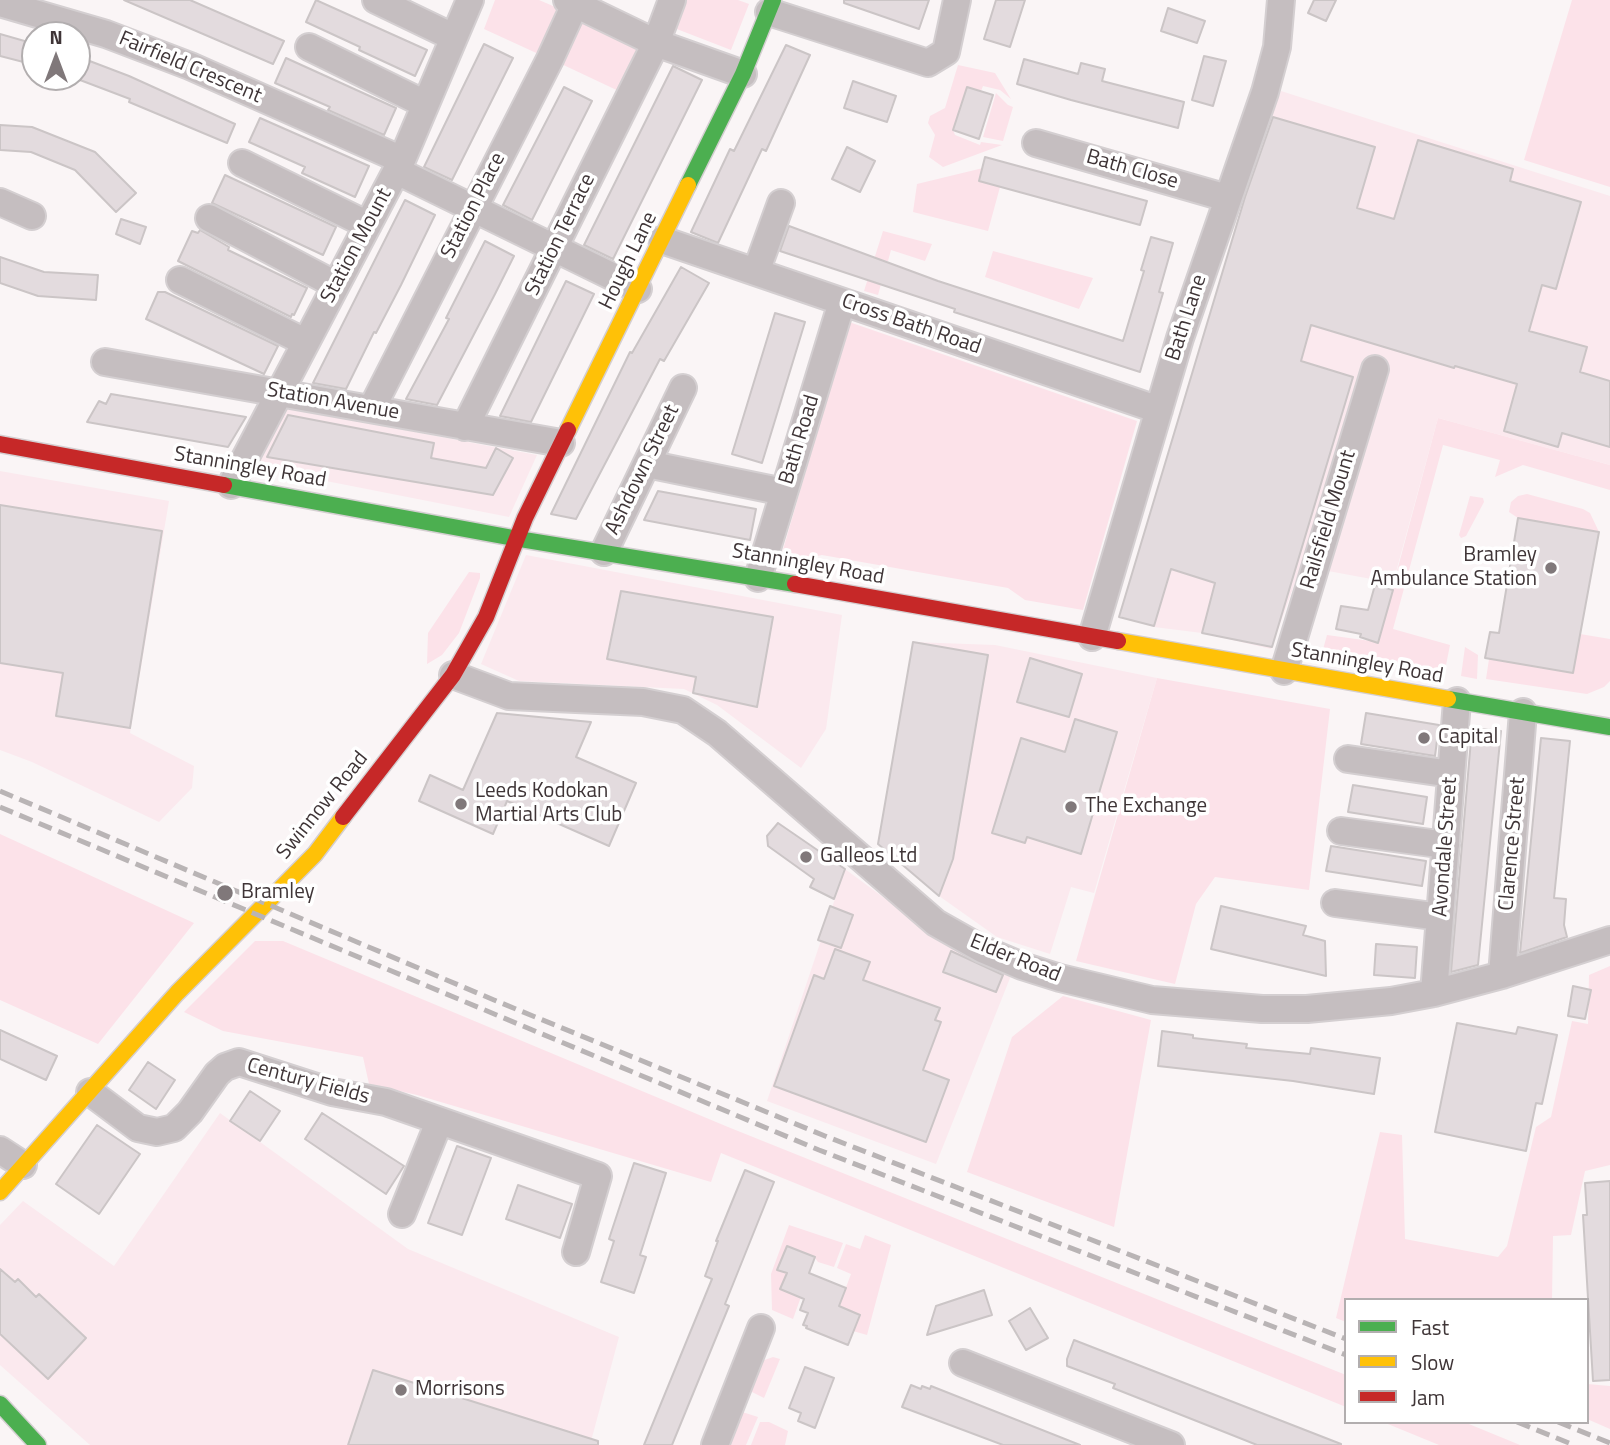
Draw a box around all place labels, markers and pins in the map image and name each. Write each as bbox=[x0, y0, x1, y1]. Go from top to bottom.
place label: Bramley Ambulance Station bbox=[1370, 543, 1537, 593]
marker: Bramley Ambulance Station bbox=[1543, 560, 1559, 576]
place label: Capital bbox=[1438, 725, 1498, 751]
marker: Capital bbox=[1416, 730, 1432, 746]
place label: Leeds Kodokan Martial Arts Club bbox=[475, 779, 622, 829]
place label: The Exchange bbox=[1085, 794, 1207, 820]
marker: Leeds Kodokan Martial Arts Club bbox=[453, 796, 469, 812]
marker: The Exchange bbox=[1063, 799, 1079, 815]
place label: Galleos Ltd bbox=[820, 844, 917, 870]
marker: Galleos Ltd bbox=[798, 849, 814, 865]
place label: Bramley bbox=[241, 880, 315, 906]
marker: Bramley bbox=[215, 883, 235, 903]
place label: Morrisons bbox=[415, 1377, 505, 1403]
marker: Morrisons bbox=[393, 1382, 409, 1398]

